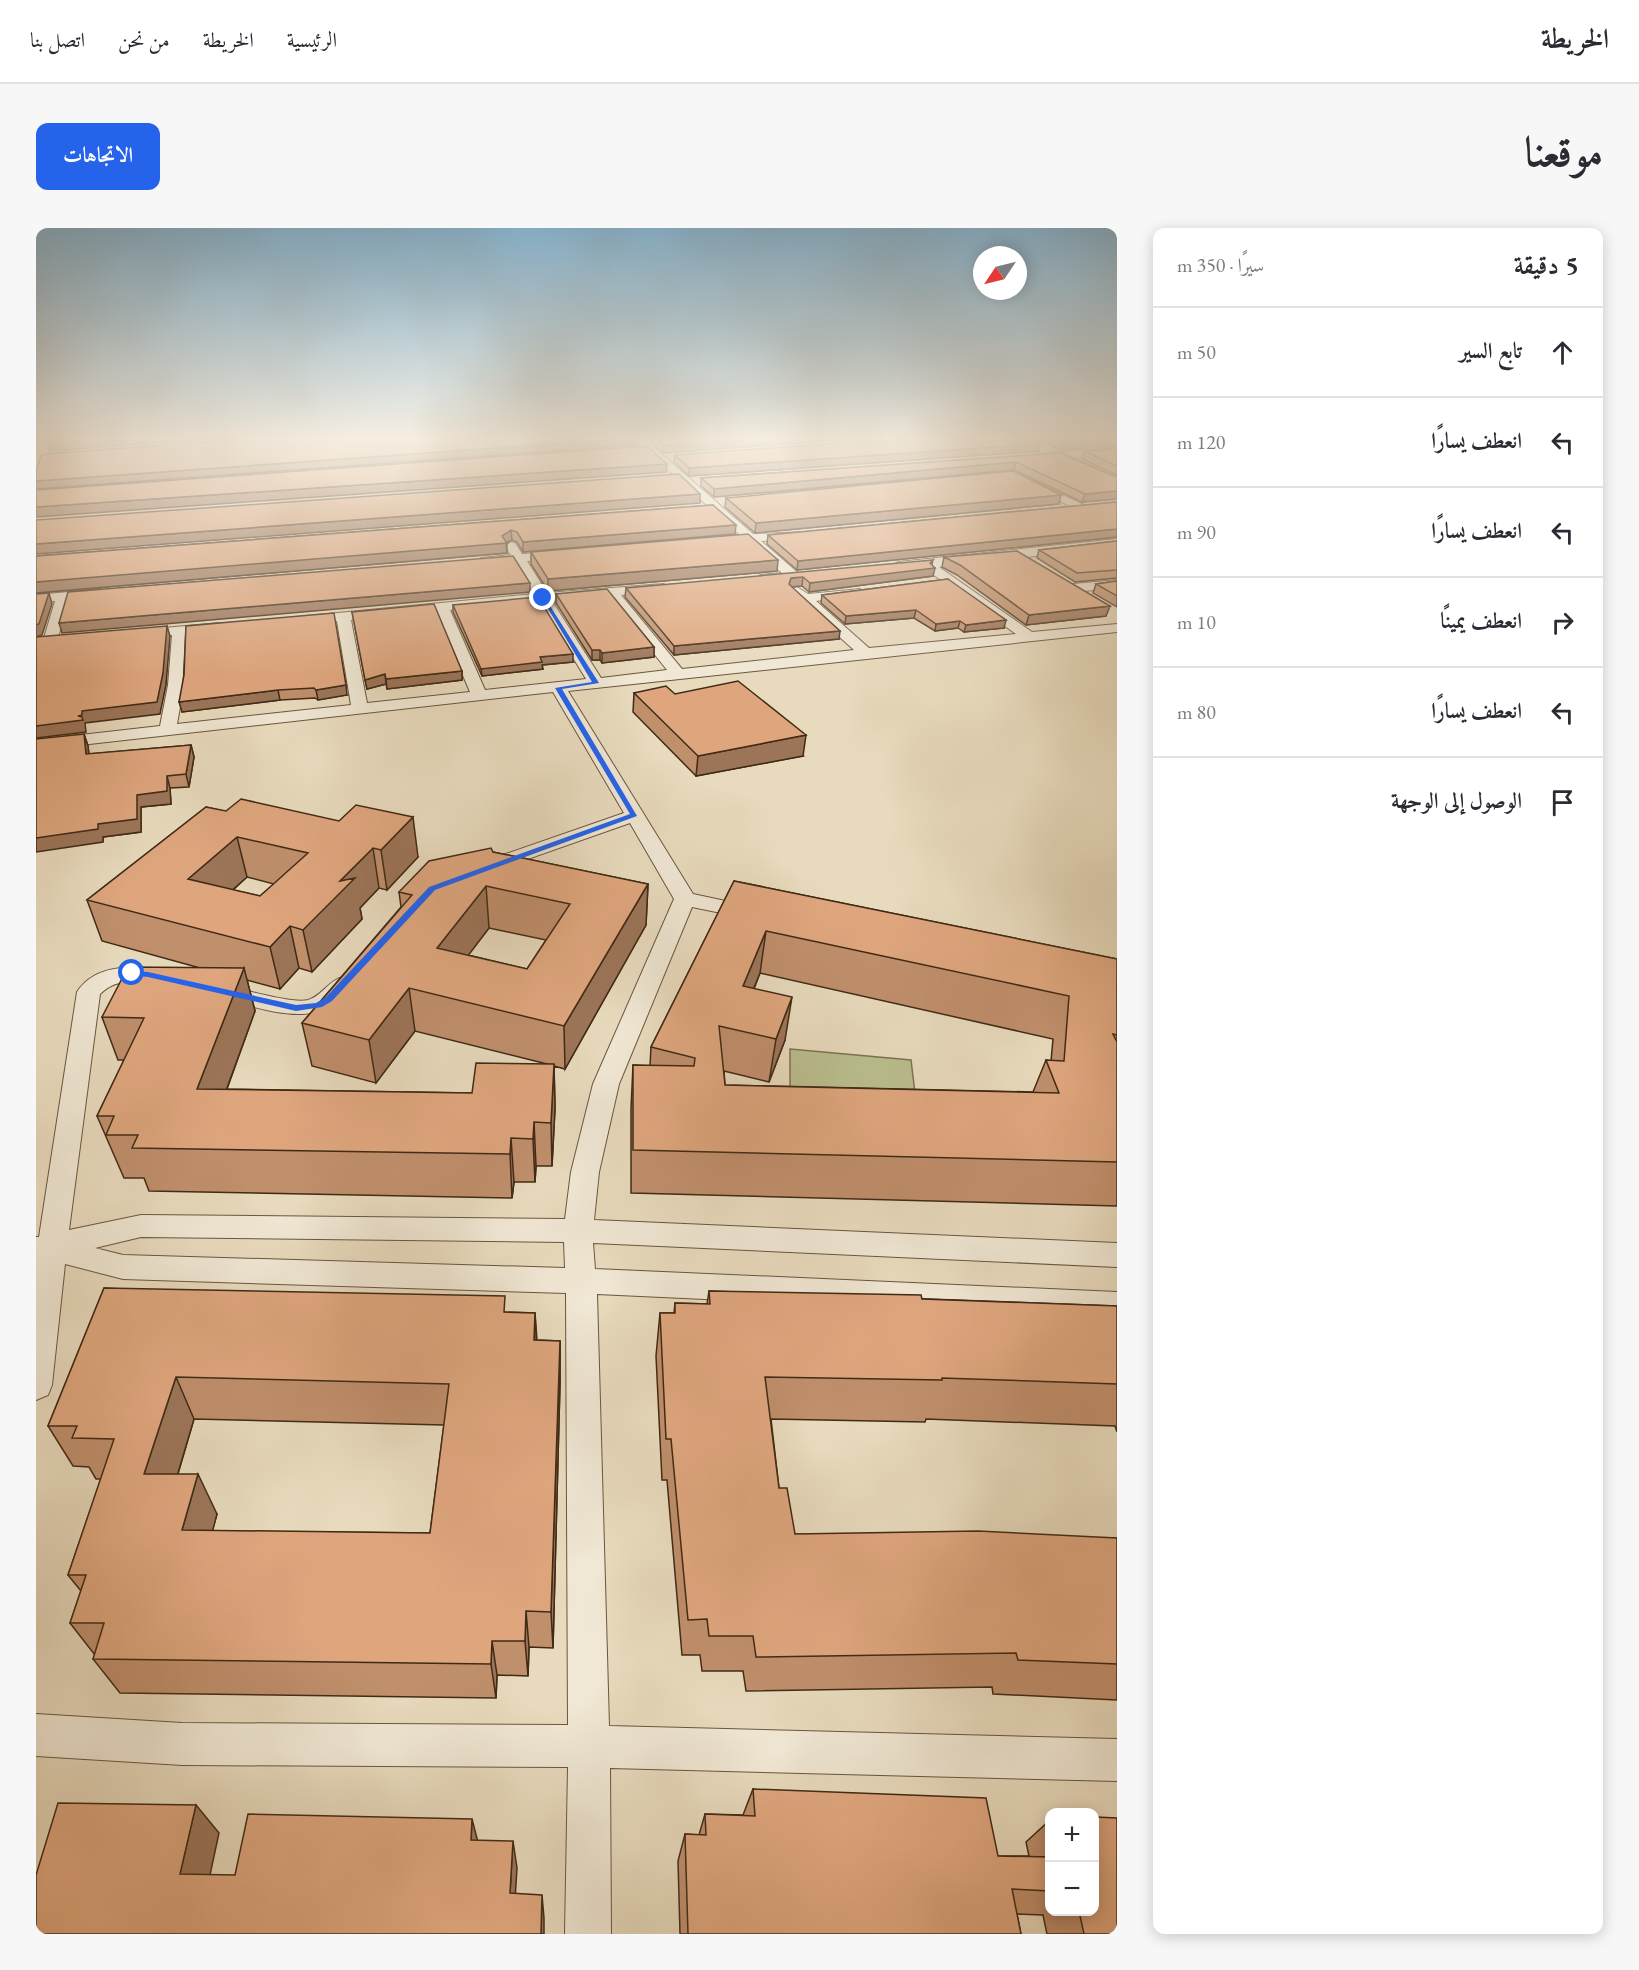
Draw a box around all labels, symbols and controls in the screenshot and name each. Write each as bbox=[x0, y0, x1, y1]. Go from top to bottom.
text: الخريطة bbox=[1541, 20, 1609, 56]
text: اتصل بنا bbox=[30, 26, 85, 53]
text: من نحن bbox=[118, 26, 170, 53]
text: الخريطة bbox=[203, 26, 254, 53]
text: الرئيسية bbox=[287, 26, 337, 53]
button: الاتجاهات bbox=[36, 123, 160, 190]
text: موقعنا bbox=[1525, 124, 1603, 179]
north arrow bbox=[973, 246, 1027, 300]
text: 5 دقيقة bbox=[1514, 248, 1579, 282]
text: سيرًا · 350 m bbox=[1177, 252, 1264, 278]
text: تابع السير bbox=[1459, 336, 1522, 365]
icon: ahead bbox=[1546, 336, 1579, 369]
text: 50 m bbox=[1177, 339, 1216, 365]
text: انعطف يسارًا bbox=[1431, 426, 1522, 455]
icon: left bbox=[1546, 426, 1579, 459]
text: 120 m bbox=[1177, 429, 1225, 455]
text: انعطف يسارًا bbox=[1431, 516, 1522, 545]
icon: left bbox=[1546, 516, 1579, 549]
text: 90 m bbox=[1177, 519, 1216, 545]
route end bbox=[529, 584, 555, 610]
text: انعطف يمينًا bbox=[1440, 606, 1522, 635]
icon: right bbox=[1546, 606, 1579, 639]
text: 10 m bbox=[1177, 609, 1216, 635]
text: انعطف يسارًا bbox=[1431, 696, 1522, 725]
icon: left bbox=[1546, 696, 1579, 729]
text: 80 m bbox=[1177, 699, 1216, 725]
text: الوصول إلى الوجهة bbox=[1391, 786, 1522, 815]
icon: arrive bbox=[1546, 786, 1579, 819]
route start bbox=[118, 959, 144, 985]
map controls bbox=[1045, 1808, 1099, 1916]
button: + bbox=[1045, 1808, 1099, 1862]
button: − bbox=[1045, 1862, 1099, 1916]

